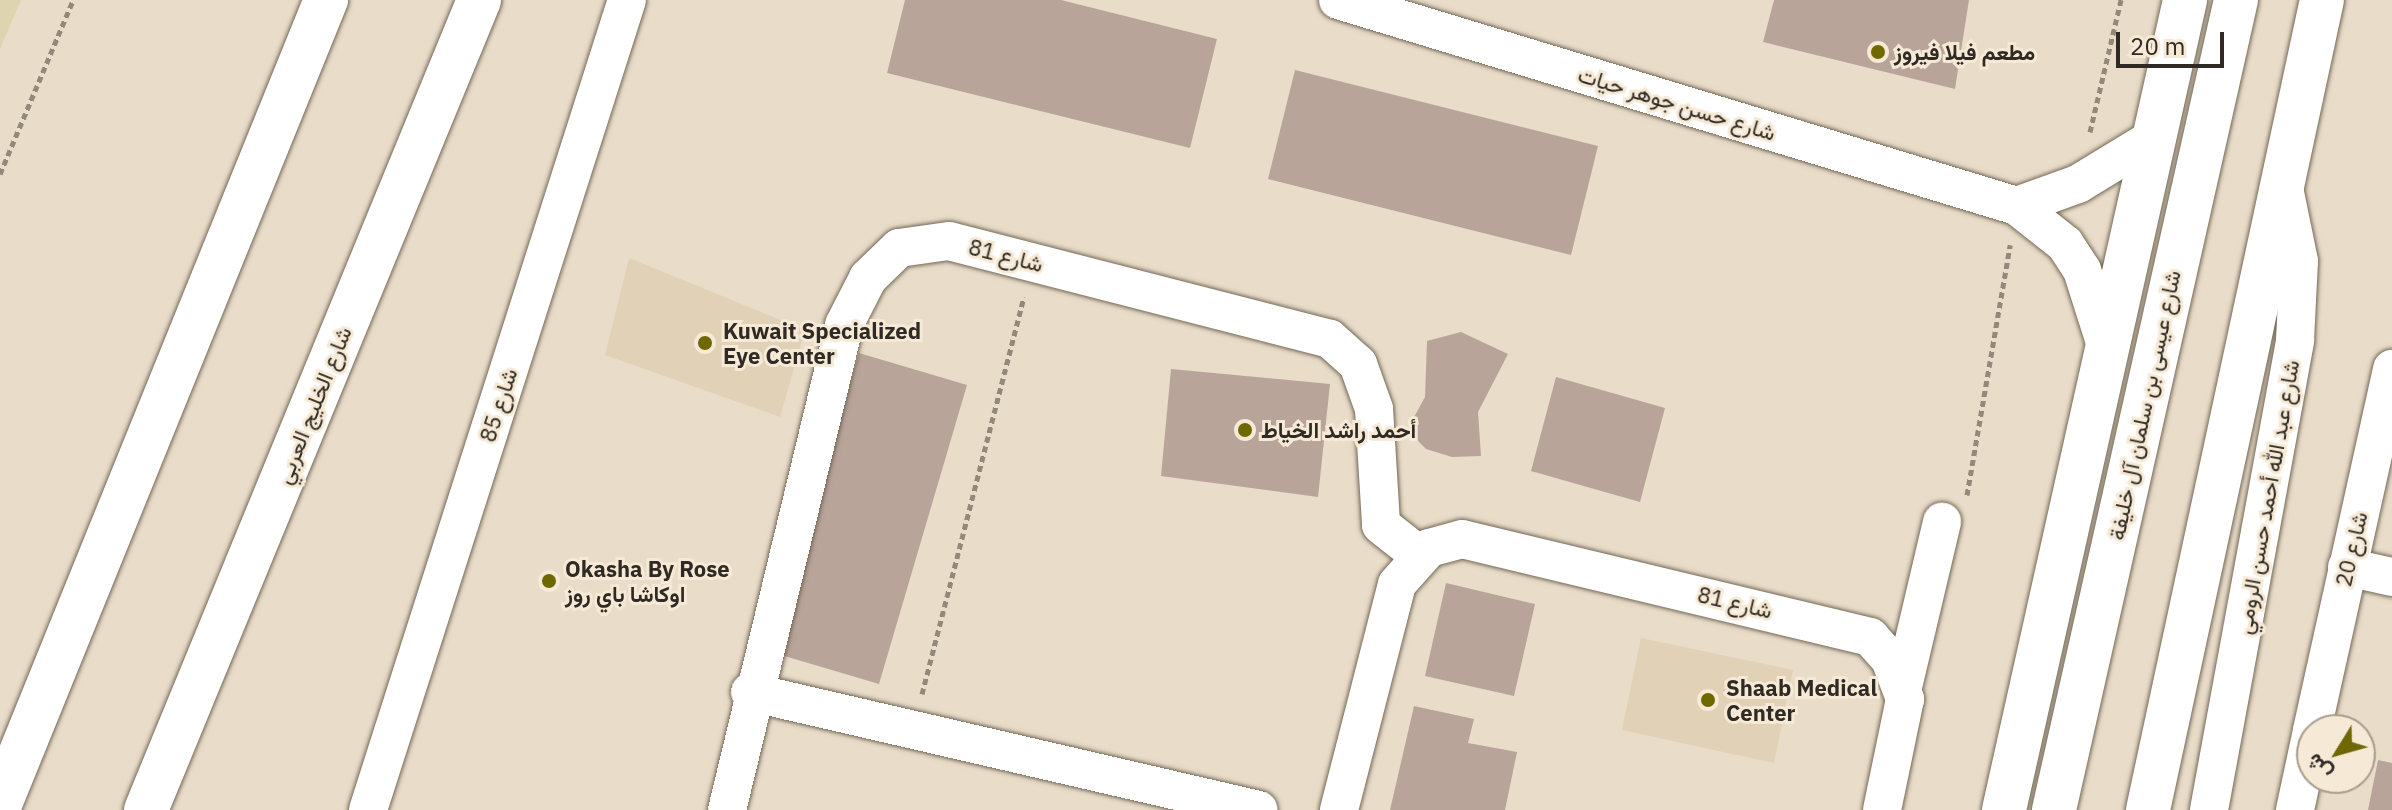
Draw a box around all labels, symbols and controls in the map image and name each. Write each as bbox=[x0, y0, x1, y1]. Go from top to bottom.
scale bar bbox=[2120, 16, 2228, 66]
text: 20 m bbox=[2130, 30, 2185, 62]
place label: مطعم فيلا فيروز bbox=[1894, 39, 2035, 65]
marker: مطعم فيلا فيروز bbox=[1869, 43, 1887, 61]
street label: شارع حسن جوهر حيات bbox=[1575, 60, 1779, 146]
street label: شارع 81 bbox=[966, 233, 1046, 277]
street label: شارع عيسى بن سلمان آل خليفة bbox=[2102, 268, 2186, 542]
place label: Kuwait Specialized Eye Center bbox=[723, 317, 921, 368]
street label: شارع الخليج العربي bbox=[269, 323, 357, 487]
marker: Kuwait Specialized Eye Center bbox=[694, 332, 716, 354]
street label: شارع عبد الله أحمد حسن الرومي bbox=[2230, 358, 2304, 636]
street label: شارع 85 bbox=[474, 365, 522, 445]
place label: أحمد راشد الخياط bbox=[1261, 417, 1416, 443]
marker: أحمد راشد الخياط bbox=[1236, 421, 1254, 439]
street label: شارع 20 bbox=[2330, 509, 2372, 589]
place label: Okasha By Rose اوكاشا باي روز bbox=[565, 555, 730, 606]
marker: Okasha By Rose اوكاشا باي روز bbox=[540, 572, 558, 590]
street label: شارع 81 bbox=[1695, 581, 1775, 623]
place label: Shaab Medical Center bbox=[1726, 674, 1877, 726]
marker: Shaab Medical Center bbox=[1697, 689, 1719, 711]
north arrow bbox=[2296, 714, 2376, 794]
text: ش bbox=[2298, 748, 2338, 787]

